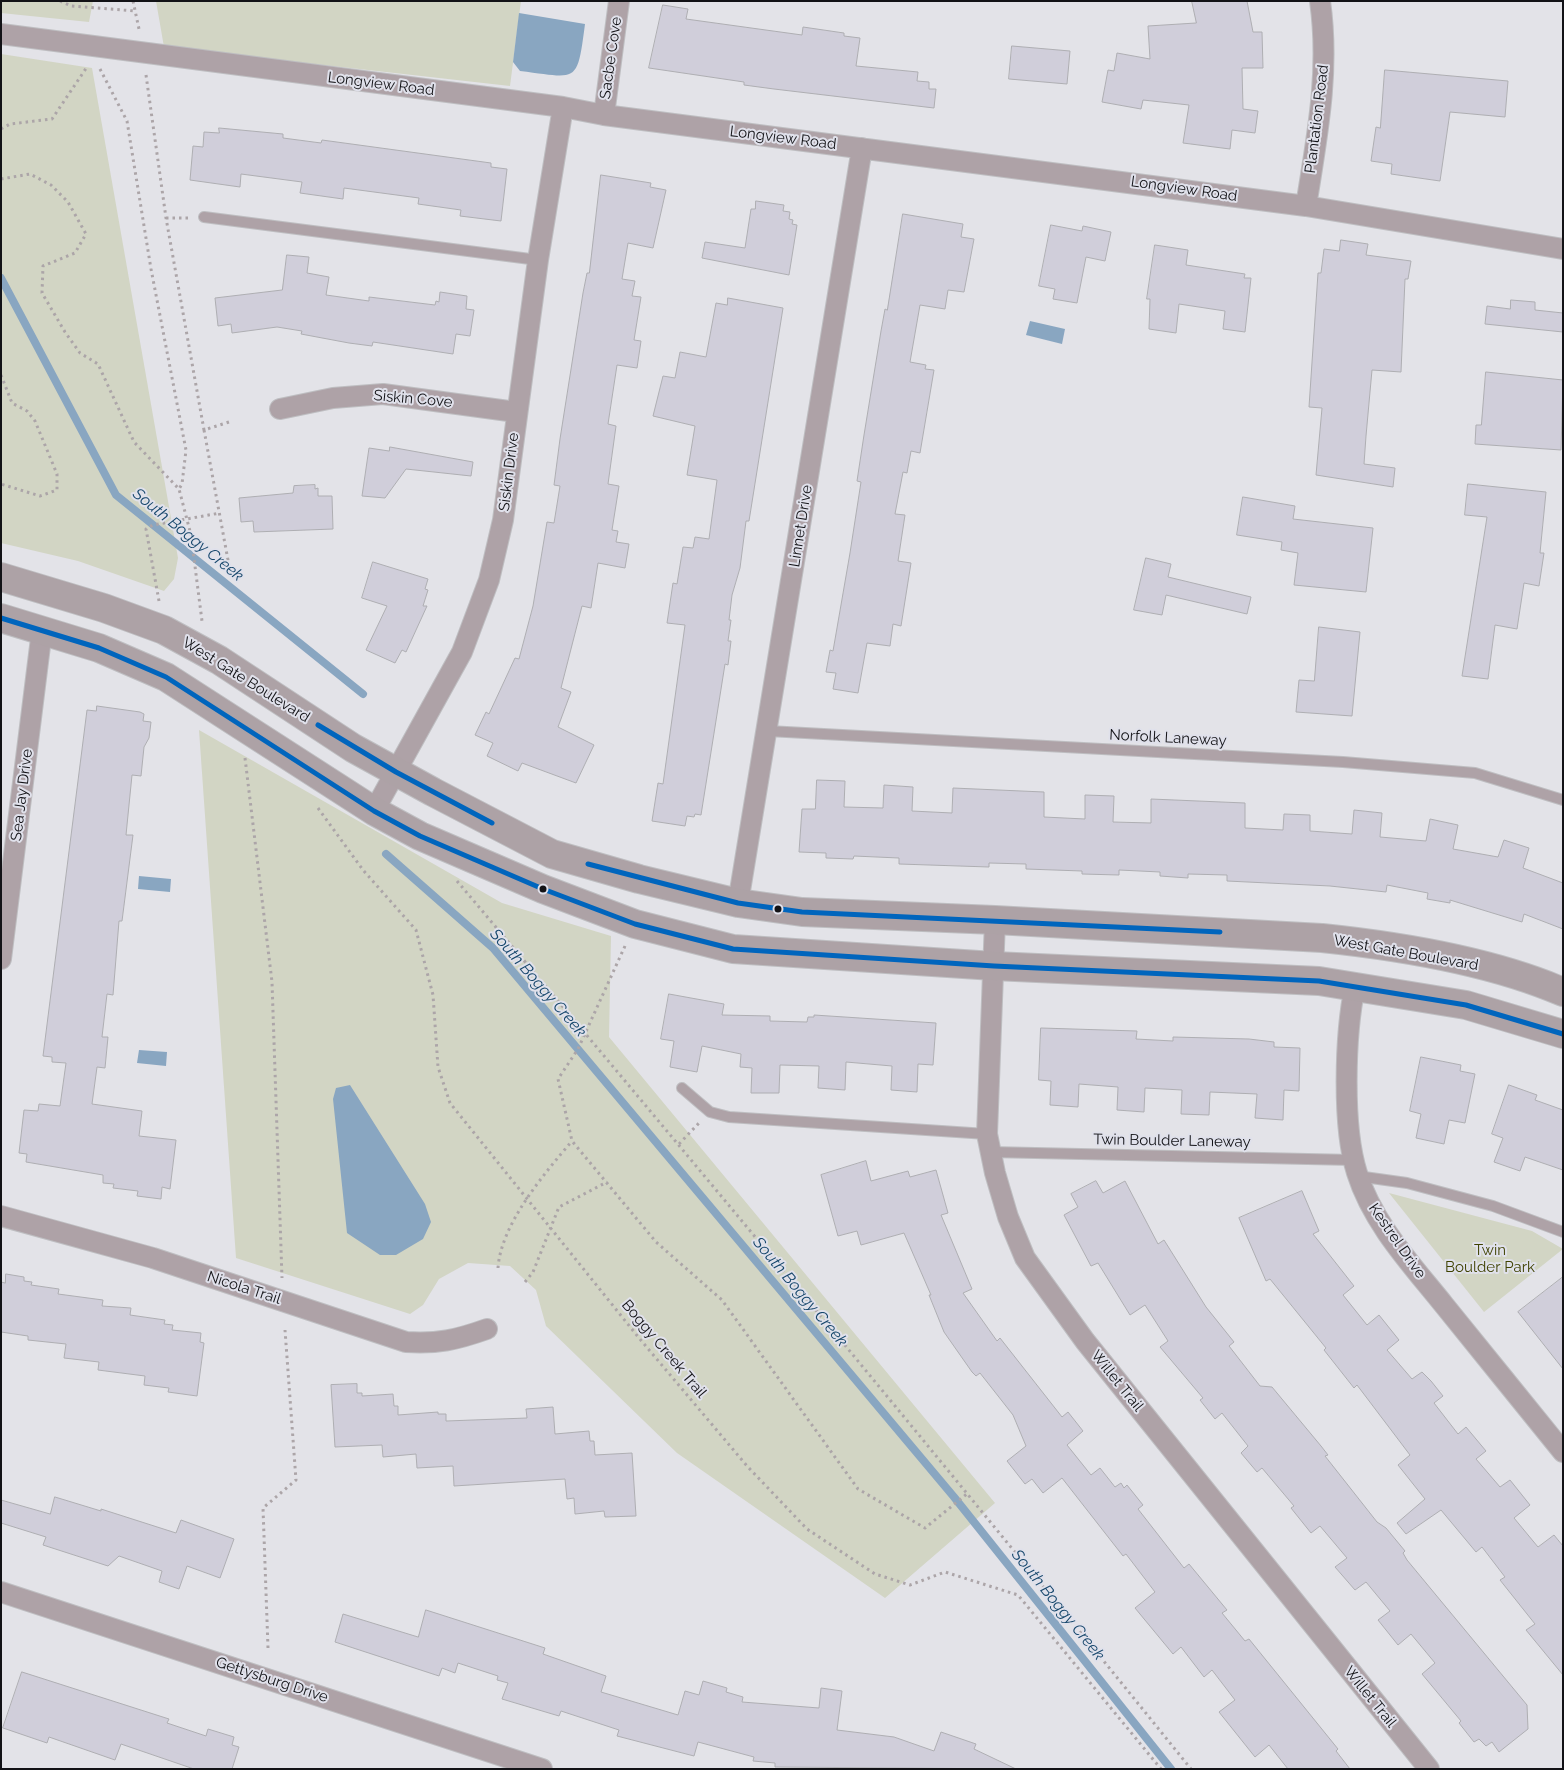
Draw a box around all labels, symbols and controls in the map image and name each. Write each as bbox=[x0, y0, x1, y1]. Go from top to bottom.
street label: Sacbe Cove bbox=[596, 16, 626, 100]
street label: Plantation Road bbox=[1301, 64, 1333, 174]
street label: Longview Road bbox=[327, 69, 435, 99]
street label: Longview Road bbox=[729, 123, 837, 153]
street label: Longview Road bbox=[1130, 173, 1238, 205]
street label: Siskin Cove bbox=[373, 387, 453, 411]
street label: Siskin Drive bbox=[495, 432, 523, 512]
water label: South Boggy Creek bbox=[129, 484, 247, 586]
street label: Linnet Drive bbox=[786, 484, 816, 568]
street label: West Gate Boulevard bbox=[179, 633, 313, 727]
street label: Norfolk Laneway bbox=[1109, 726, 1227, 750]
street label: Sea Jay Drive bbox=[7, 748, 37, 842]
unlabelled marker bbox=[538, 884, 548, 894]
unlabelled marker bbox=[773, 904, 783, 914]
water label: South Boggy Creek bbox=[486, 925, 590, 1041]
street label: West Gate Boulevard bbox=[1332, 931, 1480, 975]
street label: Twin Boulder Laneway bbox=[1093, 1131, 1251, 1151]
street label: Kestrel Drive bbox=[1364, 1200, 1430, 1282]
water label: South Boggy Creek bbox=[749, 1233, 851, 1351]
park label: Twin Boulder Park bbox=[1445, 1241, 1535, 1276]
street label: Nicola Trail bbox=[205, 1268, 283, 1308]
street label: Boggy Creek Trail bbox=[618, 1296, 710, 1402]
street label: Willet Trail bbox=[1087, 1347, 1147, 1415]
water label: South Boggy Creek bbox=[1007, 1546, 1109, 1664]
street label: Gettysburg Drive bbox=[214, 1653, 330, 1707]
street label: Willet Trail bbox=[1340, 1663, 1400, 1731]

